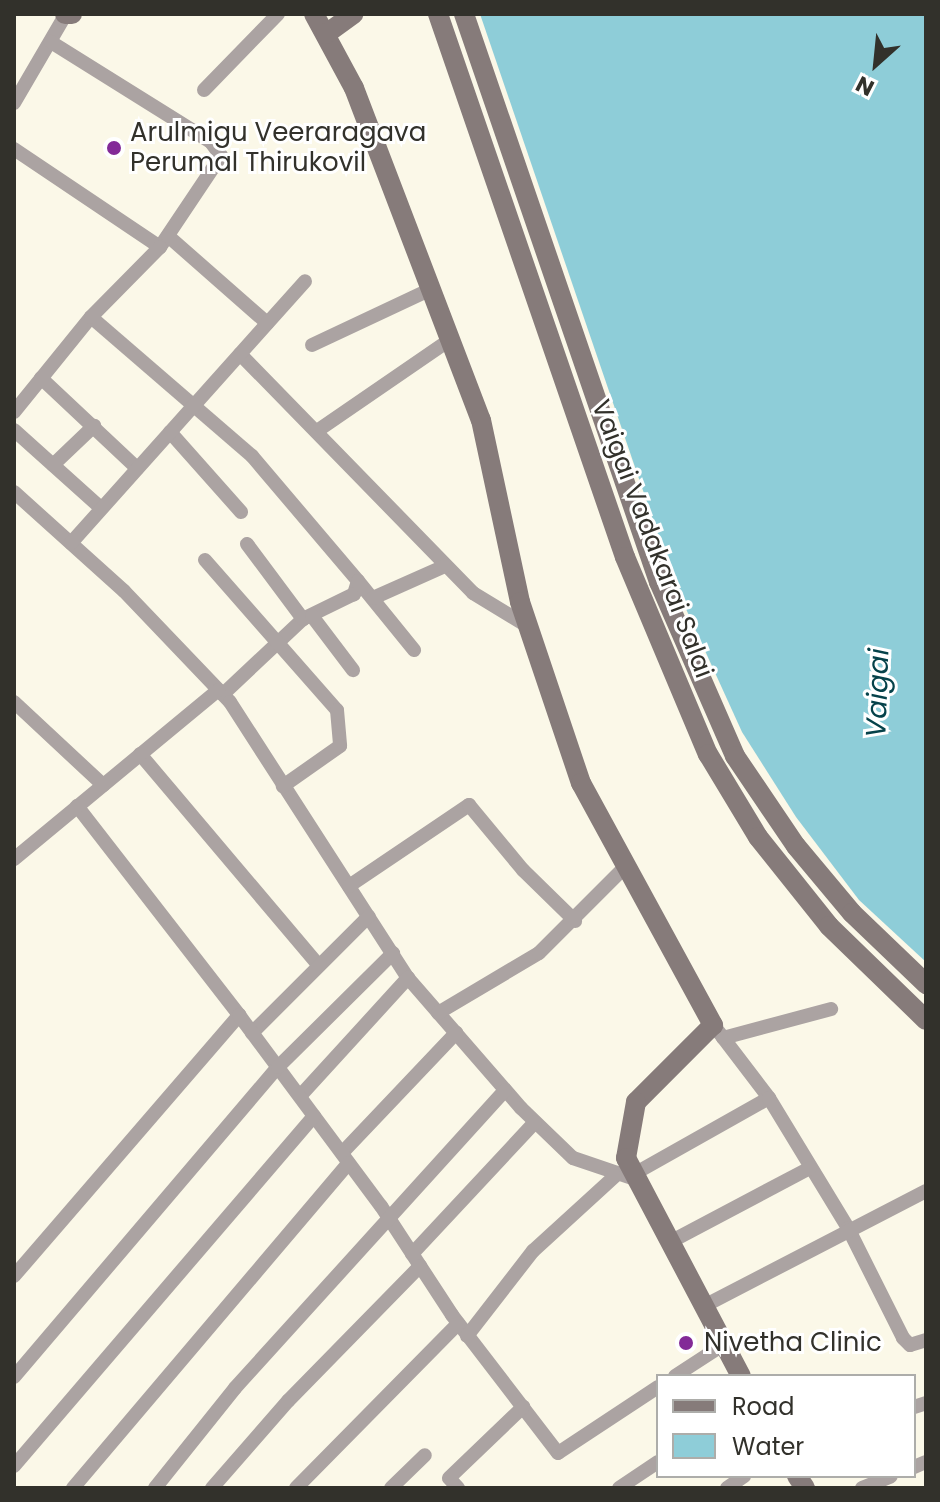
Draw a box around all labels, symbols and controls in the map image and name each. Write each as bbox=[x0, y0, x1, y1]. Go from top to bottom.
north arrow bbox=[836, 24, 916, 104]
text: N bbox=[850, 68, 879, 103]
place label: Arulmigu Veeraragava Perumal Thirukovil bbox=[130, 117, 426, 178]
marker: Arulmigu Veeraragava Perumal Thirukovil bbox=[105, 139, 123, 157]
street label: Vaigai Vadakarai Salai bbox=[585, 396, 719, 682]
water label: Vaigai bbox=[860, 648, 896, 738]
place label: Nivetha Clinic bbox=[704, 1327, 882, 1359]
marker: Nivetha Clinic bbox=[675, 1332, 697, 1354]
legend bbox=[656, 1374, 916, 1478]
text: Road bbox=[732, 1390, 794, 1423]
text: Water bbox=[732, 1430, 804, 1463]

